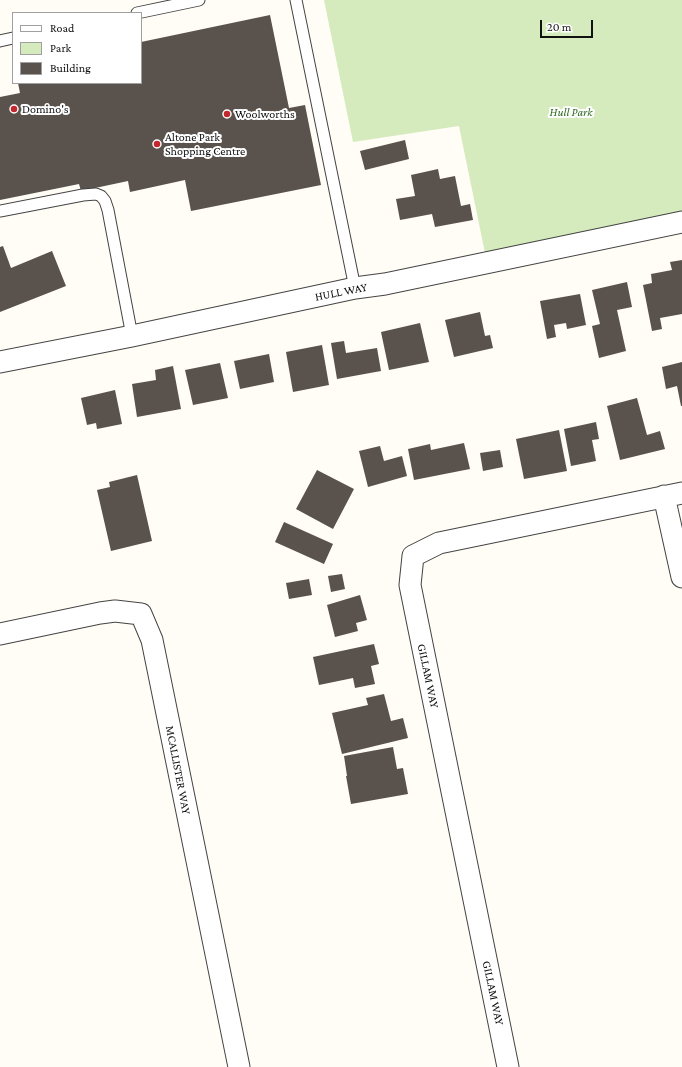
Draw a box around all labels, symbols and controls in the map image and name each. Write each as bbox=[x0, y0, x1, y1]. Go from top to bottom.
legend bbox=[12, 12, 142, 84]
scale bar bbox=[542, 12, 595, 38]
text: 20 m bbox=[547, 20, 571, 34]
text: Road bbox=[50, 21, 74, 35]
text: Park bbox=[50, 41, 71, 55]
text: Building bbox=[50, 61, 91, 75]
place label: Domino's bbox=[22, 102, 69, 116]
marker: Domino's bbox=[9, 104, 19, 114]
park label: Hull Park bbox=[550, 105, 592, 119]
place label: Woolworths bbox=[235, 107, 295, 121]
marker: Woolworths bbox=[222, 109, 232, 119]
place label: Altone Park Shopping Centre bbox=[165, 130, 245, 158]
marker: Altone Park Shopping Centre bbox=[152, 139, 162, 149]
street label: HULL WAY bbox=[314, 280, 368, 304]
street label: GILLAM WAY bbox=[414, 642, 442, 710]
street label: MCALLISTER WAY bbox=[162, 724, 194, 816]
street label: GILLAM WAY bbox=[479, 959, 507, 1027]

